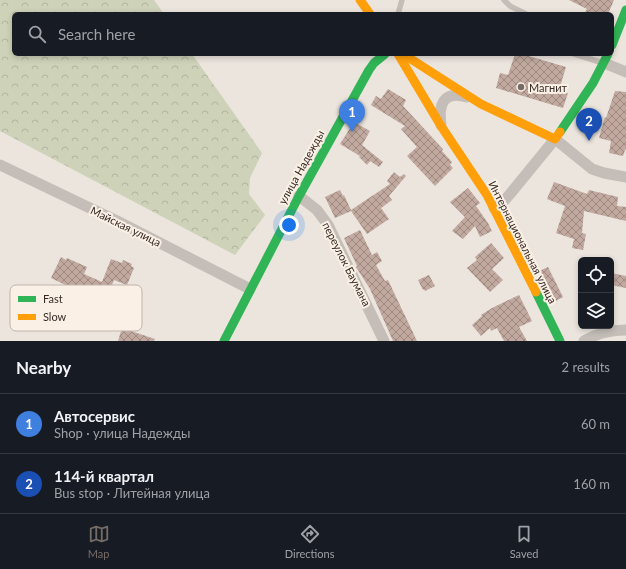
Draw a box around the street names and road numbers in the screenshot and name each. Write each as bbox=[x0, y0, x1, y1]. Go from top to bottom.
street label: улица Надежды bbox=[275, 128, 327, 206]
street label: Интернациональная улица bbox=[486, 178, 560, 306]
street label: Майская улица bbox=[89, 203, 163, 249]
street label: переулок Баумана bbox=[320, 220, 374, 308]

